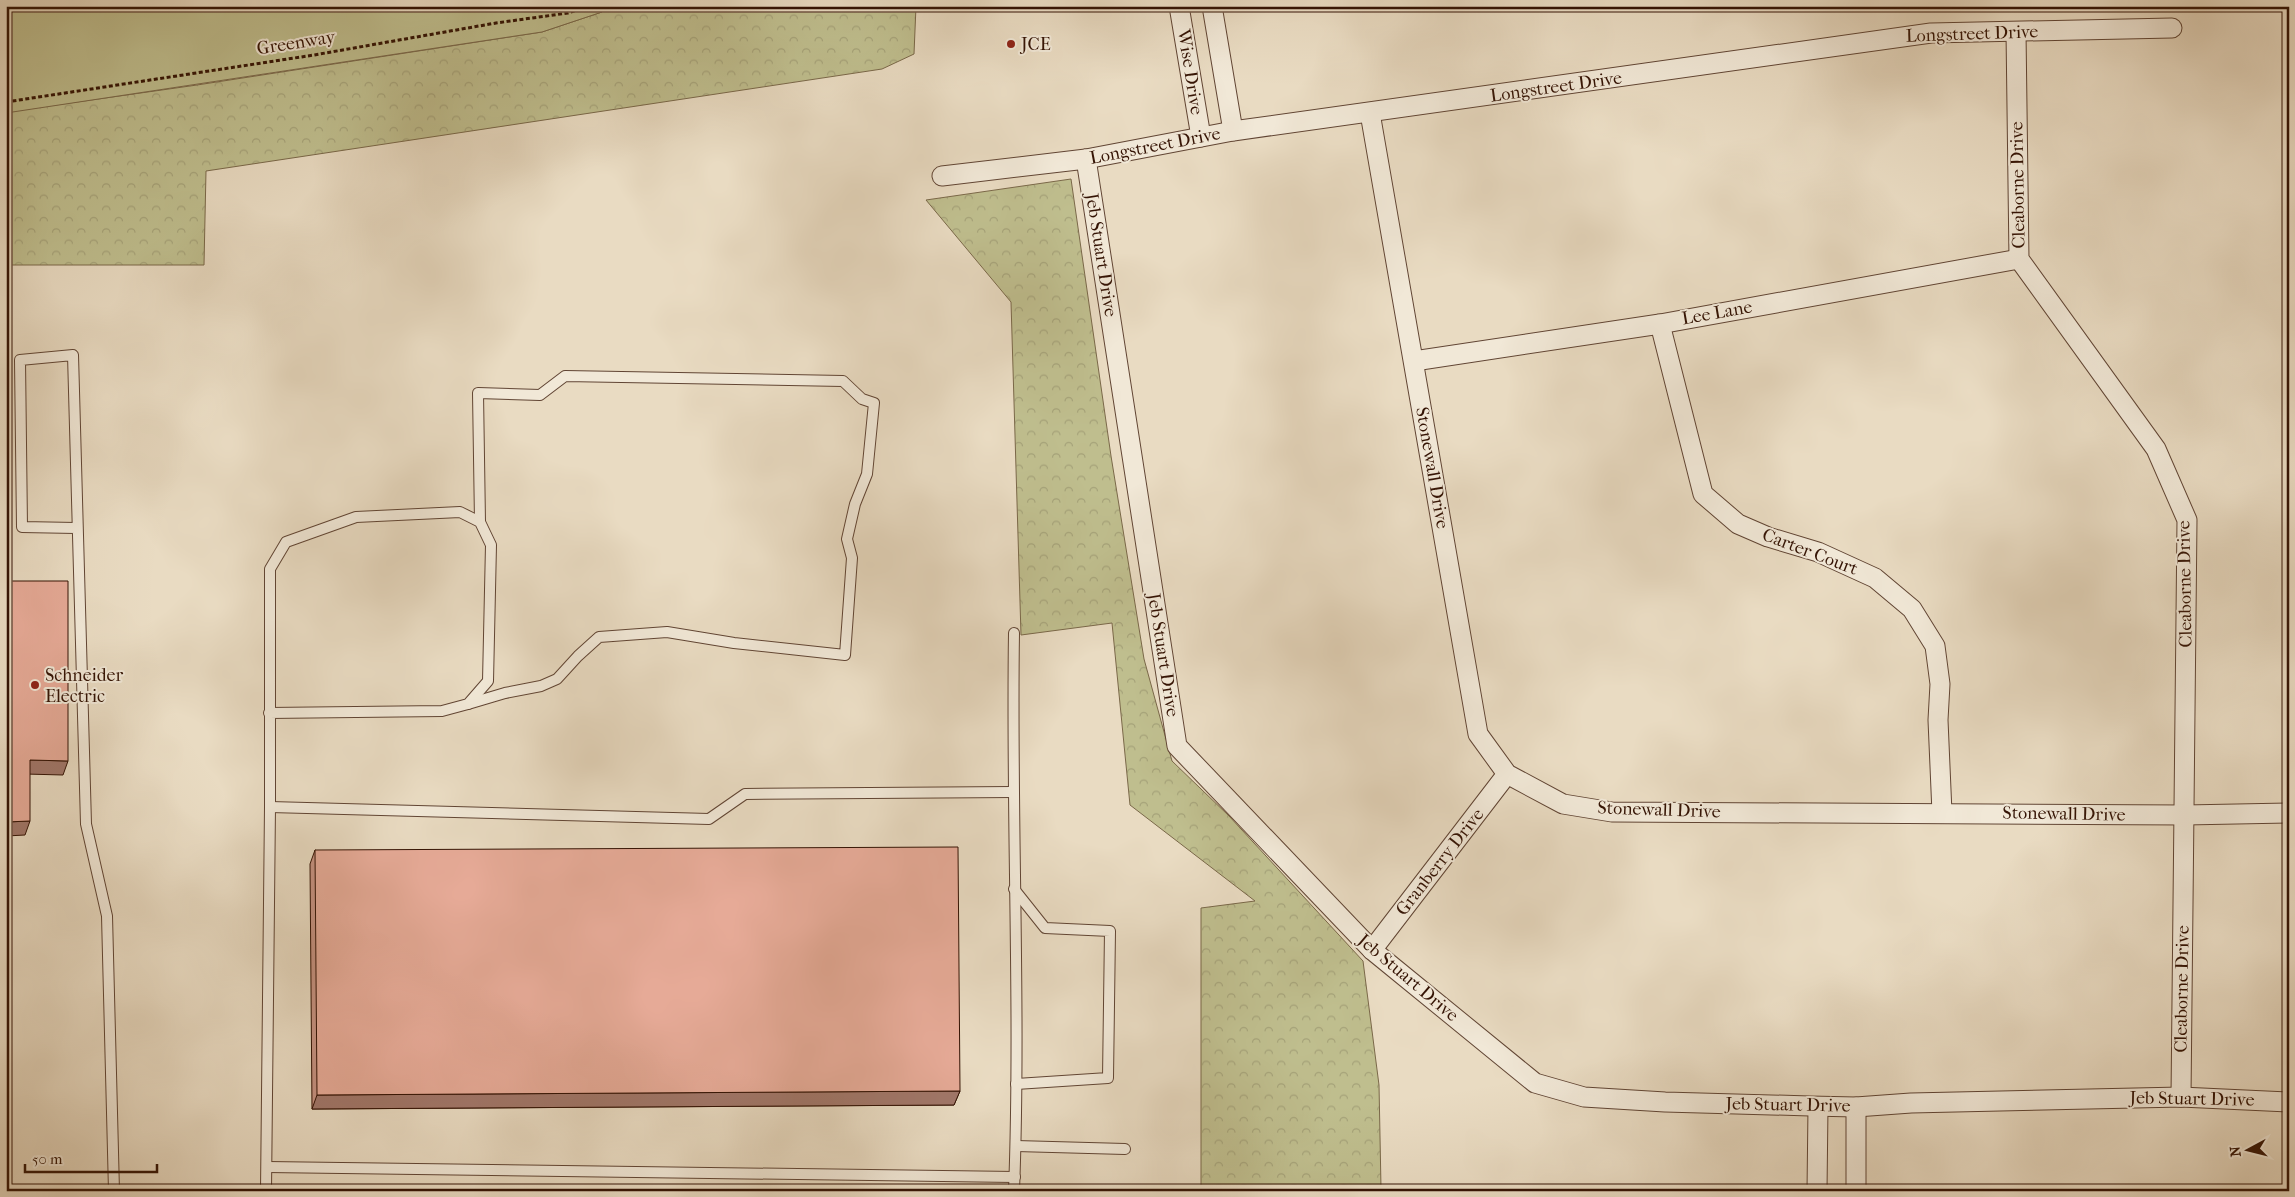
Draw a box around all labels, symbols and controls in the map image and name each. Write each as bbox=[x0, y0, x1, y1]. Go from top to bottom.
street label: Longstreet Drive bbox=[1905, 21, 2039, 47]
street label: Greenway bbox=[255, 26, 338, 60]
street label: Wise Drive bbox=[1173, 27, 1207, 116]
place label: JCE bbox=[1019, 34, 1051, 55]
marker: JCE bbox=[1005, 38, 1017, 50]
street label: Longstreet Drive bbox=[1489, 67, 1623, 107]
street label: Cleaborne Drive bbox=[2006, 121, 2030, 249]
street label: Longstreet Drive bbox=[1088, 123, 1222, 169]
street label: Jeb Stuart Drive bbox=[1081, 190, 1121, 318]
street label: Lee Lane bbox=[1680, 296, 1754, 330]
street label: Stonewall Drive bbox=[1411, 406, 1453, 531]
street label: Cleaborne Drive bbox=[2173, 520, 2197, 648]
street label: Carter Court bbox=[1759, 524, 1861, 580]
street label: Jeb Stuart Drive bbox=[1143, 590, 1183, 718]
place label: Schneider Electric bbox=[45, 665, 123, 707]
marker: Schneider Electric bbox=[29, 679, 41, 691]
street label: Stonewall Drive bbox=[1597, 797, 1721, 823]
street label: Stonewall Drive bbox=[2002, 802, 2126, 826]
street label: Granberry Drive bbox=[1392, 804, 1488, 920]
street label: Cleaborne Drive bbox=[2170, 925, 2194, 1053]
street label: Jeb Stuart Drive bbox=[1352, 929, 1463, 1026]
street label: Jeb Stuart Drive bbox=[2127, 1087, 2255, 1111]
street label: Jeb Stuart Drive bbox=[1723, 1093, 1851, 1117]
north arrow bbox=[2222, 1124, 2272, 1174]
scale bar bbox=[25, 1142, 158, 1174]
text: N bbox=[2226, 1145, 2245, 1158]
text: 50 m bbox=[32, 1150, 63, 1168]

